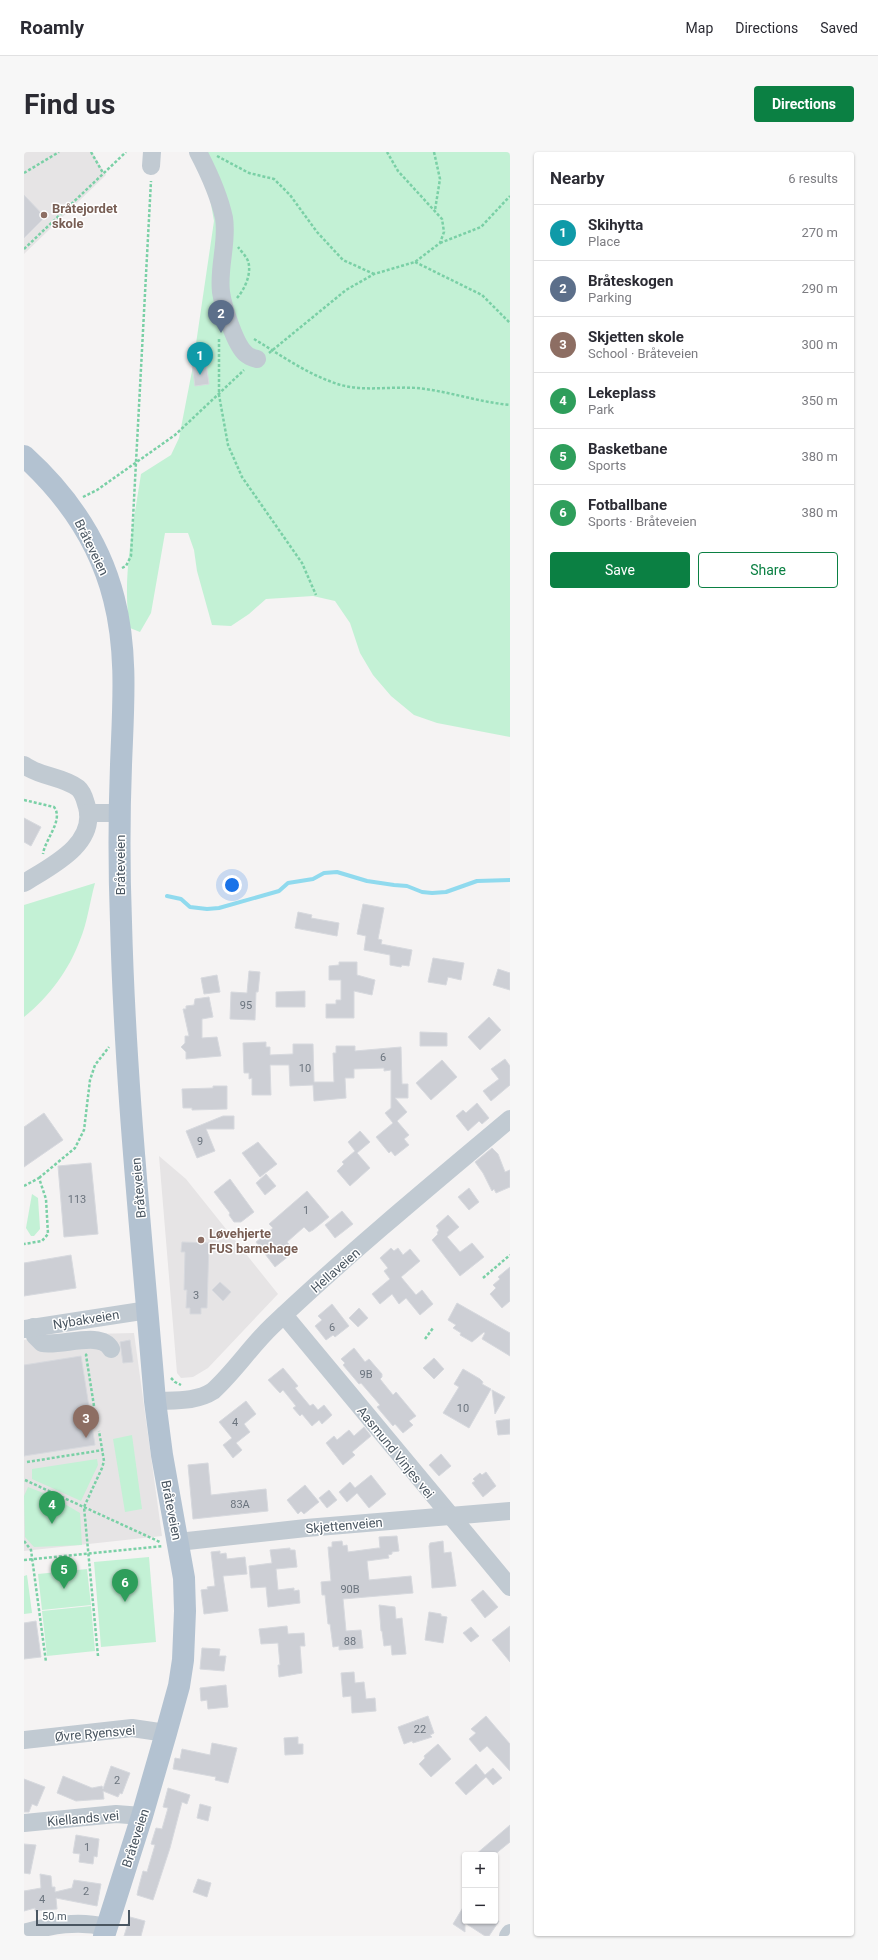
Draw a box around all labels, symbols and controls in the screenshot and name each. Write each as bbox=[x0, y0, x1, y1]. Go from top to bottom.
text: Roamly bbox=[20, 16, 84, 39]
text: Map bbox=[686, 20, 713, 36]
text: Directions bbox=[735, 20, 798, 36]
text: Saved bbox=[820, 20, 858, 36]
button: Directions bbox=[754, 86, 854, 122]
text: Find us bbox=[24, 88, 115, 121]
text: Nearby bbox=[550, 168, 605, 188]
text: 6 results bbox=[788, 171, 838, 186]
place label: Bråtejordet skole bbox=[52, 201, 118, 231]
marker: Bråtejordet skole bbox=[39, 210, 49, 220]
text: Skihytta bbox=[588, 216, 643, 234]
text: 1 bbox=[559, 225, 567, 240]
text: 270 m bbox=[801, 225, 838, 240]
text: Place bbox=[588, 234, 620, 249]
text: Bråteskogen bbox=[588, 272, 673, 290]
text: 2 bbox=[559, 281, 567, 296]
text: 290 m bbox=[801, 281, 838, 296]
text: Parking bbox=[588, 290, 632, 305]
pin: 2 bbox=[208, 300, 234, 333]
text: Skjetten skole bbox=[588, 328, 684, 346]
text: 3 bbox=[559, 337, 567, 352]
text: 300 m bbox=[801, 337, 838, 352]
pin: 1 bbox=[187, 342, 213, 375]
text: School · Bråteveien bbox=[588, 346, 698, 361]
text: Lekeplass bbox=[588, 384, 656, 402]
text: 4 bbox=[559, 393, 567, 408]
text: 350 m bbox=[801, 393, 838, 408]
text: Park bbox=[588, 402, 614, 417]
text: Basketbane bbox=[588, 440, 667, 458]
text: 5 bbox=[559, 449, 567, 464]
text: 380 m bbox=[801, 449, 838, 464]
text: Sports bbox=[588, 458, 626, 473]
text: Fotballbane bbox=[588, 496, 667, 514]
text: 6 bbox=[559, 505, 567, 520]
text: 380 m bbox=[801, 505, 838, 520]
text: Sports · Bråteveien bbox=[588, 514, 697, 529]
street label: Bråteveien bbox=[71, 517, 112, 578]
button: Save bbox=[550, 552, 690, 588]
button: Share bbox=[698, 552, 838, 588]
street label: Bråteveien bbox=[113, 835, 128, 895]
your location bbox=[222, 875, 242, 895]
house number: 95 bbox=[240, 999, 252, 1012]
house number: 6 bbox=[380, 1051, 386, 1064]
house number: 10 bbox=[299, 1062, 311, 1075]
house number: 9 bbox=[197, 1135, 203, 1148]
street label: Bråteveien bbox=[128, 1157, 149, 1219]
house number: 113 bbox=[68, 1193, 86, 1206]
house number: 1 bbox=[303, 1204, 309, 1217]
place label: Løvehjerte FUS barnehage bbox=[209, 1226, 298, 1256]
marker: Løvehjerte FUS barnehage bbox=[196, 1235, 206, 1245]
street label: Hellaveien bbox=[308, 1245, 363, 1296]
house number: 3 bbox=[193, 1289, 199, 1302]
street label: Nybakveien bbox=[52, 1307, 120, 1332]
house number: 6 bbox=[329, 1321, 335, 1334]
house number: 9B bbox=[359, 1368, 373, 1381]
house number: 10 bbox=[457, 1402, 469, 1415]
street label: Aasmund Vinjes vei bbox=[354, 1404, 437, 1501]
pin: 3 bbox=[73, 1405, 99, 1438]
house number: 4 bbox=[232, 1416, 238, 1429]
street label: Bråteveien bbox=[158, 1479, 185, 1541]
pin: 4 bbox=[39, 1491, 65, 1524]
house number: 83A bbox=[230, 1498, 251, 1511]
street label: Skjettenveien bbox=[305, 1515, 383, 1536]
pin: 5 bbox=[51, 1556, 77, 1589]
pin: 6 bbox=[112, 1569, 138, 1602]
house number: 90B bbox=[340, 1583, 360, 1596]
house number: 88 bbox=[344, 1635, 356, 1648]
street label: Øvre Ryensvei bbox=[54, 1723, 136, 1744]
house number: 22 bbox=[414, 1723, 426, 1736]
house number: 2 bbox=[114, 1774, 120, 1787]
street label: Bråteveien bbox=[119, 1807, 152, 1869]
street label: Kiellands vei bbox=[46, 1808, 120, 1829]
house number: 1 bbox=[84, 1841, 90, 1854]
map controls bbox=[462, 1852, 498, 1924]
button: + bbox=[462, 1852, 498, 1888]
house number: 2 bbox=[83, 1885, 89, 1898]
button: − bbox=[462, 1888, 498, 1924]
house number: 4 bbox=[39, 1893, 45, 1906]
scale bar bbox=[36, 1908, 130, 1927]
text: 50 m bbox=[42, 1910, 67, 1923]

